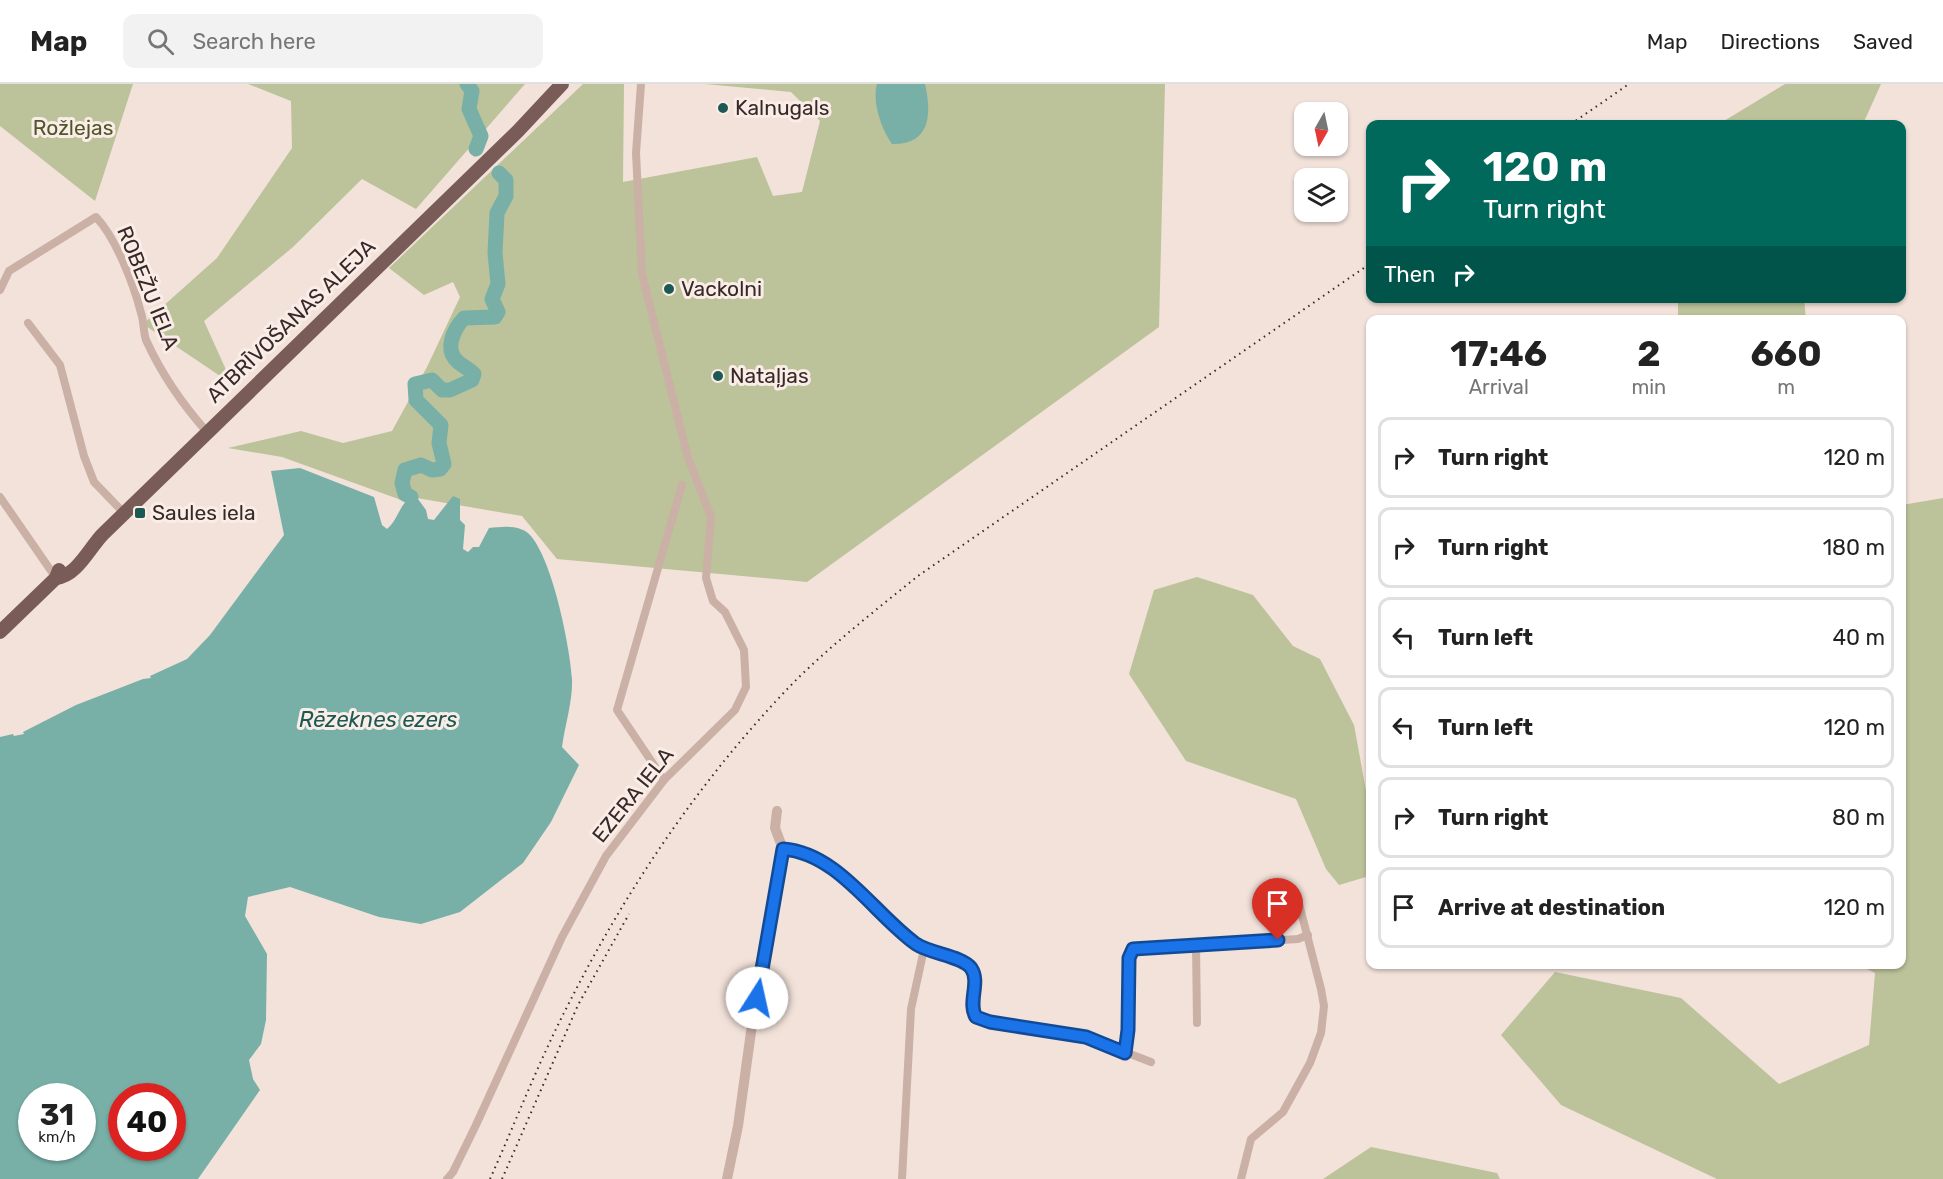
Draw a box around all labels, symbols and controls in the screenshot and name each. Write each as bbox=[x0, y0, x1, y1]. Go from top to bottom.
search box bbox=[123, 14, 543, 68]
text: Map bbox=[30, 25, 87, 58]
icon: search bbox=[144, 25, 177, 58]
text: Search here bbox=[192, 28, 316, 55]
text: Map bbox=[1647, 29, 1688, 54]
text: Directions bbox=[1721, 29, 1820, 54]
text: Saved bbox=[1853, 29, 1913, 54]
place label: Kalnugals bbox=[735, 95, 829, 120]
marker: Kalnugals bbox=[716, 101, 730, 115]
north arrow bbox=[1294, 102, 1348, 156]
map controls bbox=[1294, 102, 1348, 222]
park label: Rožlejas bbox=[33, 115, 113, 140]
text: 120 m bbox=[1483, 142, 1607, 192]
icon: right bbox=[1384, 144, 1462, 222]
button: layers bbox=[1294, 168, 1348, 222]
text: Turn right bbox=[1483, 193, 1606, 225]
street label: ROBEŽU IELA bbox=[112, 222, 185, 353]
street label: ATBRĪVOŠANAS ALEJA bbox=[201, 234, 380, 408]
icon: right bbox=[1447, 258, 1480, 291]
text: Then bbox=[1384, 261, 1435, 288]
place label: Vackolni bbox=[681, 276, 762, 301]
marker: Vackolni bbox=[662, 282, 676, 296]
text: 17:46 bbox=[1450, 332, 1547, 375]
text: 2 bbox=[1637, 332, 1661, 375]
text: 660 bbox=[1750, 332, 1822, 375]
place label: Nataļjas bbox=[730, 363, 809, 388]
marker: Nataļjas bbox=[711, 369, 725, 383]
text: Arrival bbox=[1469, 375, 1529, 399]
text: min bbox=[1631, 375, 1666, 399]
text: m bbox=[1777, 375, 1795, 399]
icon: right bbox=[1387, 441, 1420, 474]
text: Turn right bbox=[1438, 444, 1548, 471]
text: 120 m bbox=[1824, 444, 1885, 471]
place label: Saules iela bbox=[152, 500, 256, 525]
marker: Saules iela bbox=[133, 506, 147, 520]
icon: right bbox=[1387, 531, 1420, 564]
text: Turn right bbox=[1438, 534, 1548, 561]
text: 180 m bbox=[1823, 534, 1885, 561]
icon: left bbox=[1387, 621, 1420, 654]
text: Turn left bbox=[1438, 624, 1533, 651]
text: 40 m bbox=[1832, 624, 1885, 651]
water label: Rēzeknes ezers bbox=[299, 706, 457, 733]
icon: left bbox=[1387, 711, 1420, 744]
text: Turn left bbox=[1438, 714, 1533, 741]
text: 120 m bbox=[1824, 714, 1885, 741]
street label: EZERA IELA bbox=[587, 742, 678, 847]
icon: right bbox=[1387, 801, 1420, 834]
text: Turn right bbox=[1438, 804, 1548, 831]
text: 80 m bbox=[1832, 804, 1885, 831]
pin bbox=[1252, 878, 1303, 940]
icon: arrive bbox=[1261, 887, 1294, 920]
icon: arrive bbox=[1387, 891, 1420, 924]
text: Arrive at destination bbox=[1438, 894, 1665, 921]
text: 120 m bbox=[1824, 894, 1885, 921]
position arrow bbox=[725, 966, 789, 1030]
speed limit sign: 40 bbox=[108, 1083, 186, 1161]
text: 31 bbox=[40, 1097, 74, 1133]
text: km/h bbox=[38, 1128, 76, 1146]

